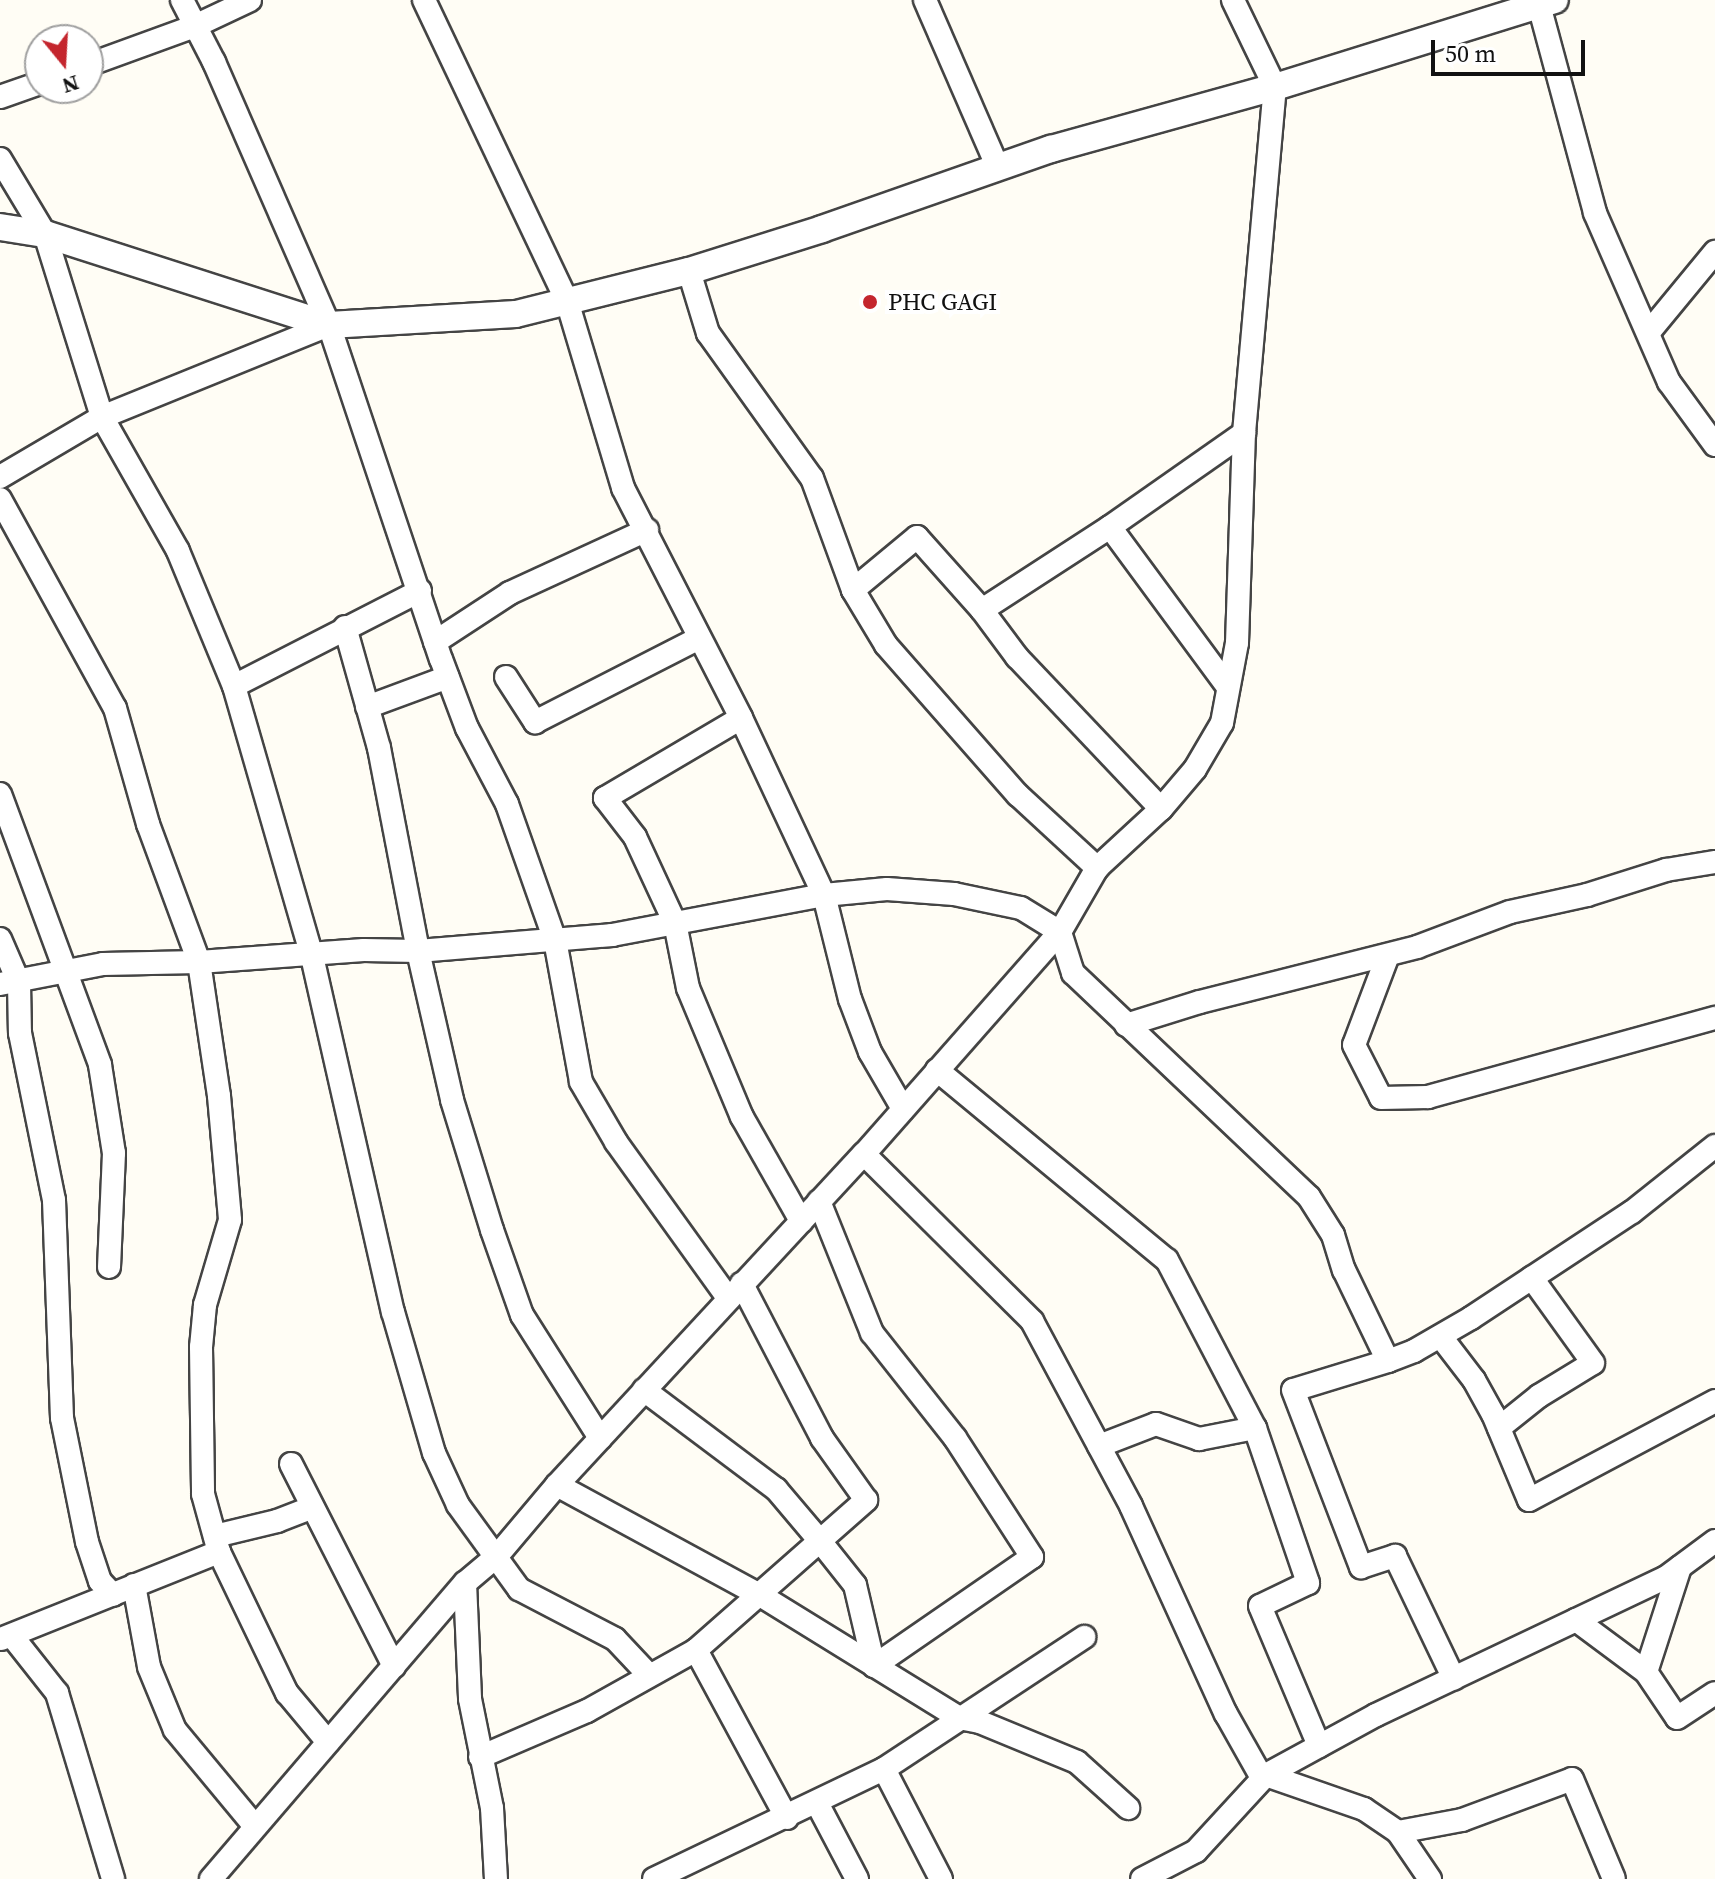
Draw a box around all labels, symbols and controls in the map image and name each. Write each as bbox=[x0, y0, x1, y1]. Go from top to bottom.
north arrow bbox=[24, 24, 104, 104]
scale bar bbox=[1435, 24, 1589, 74]
text: 50 m bbox=[1445, 37, 1496, 70]
text: N bbox=[59, 68, 83, 102]
place label: PHC GAGI bbox=[888, 288, 997, 316]
marker: PHC GAGI bbox=[859, 291, 881, 313]

